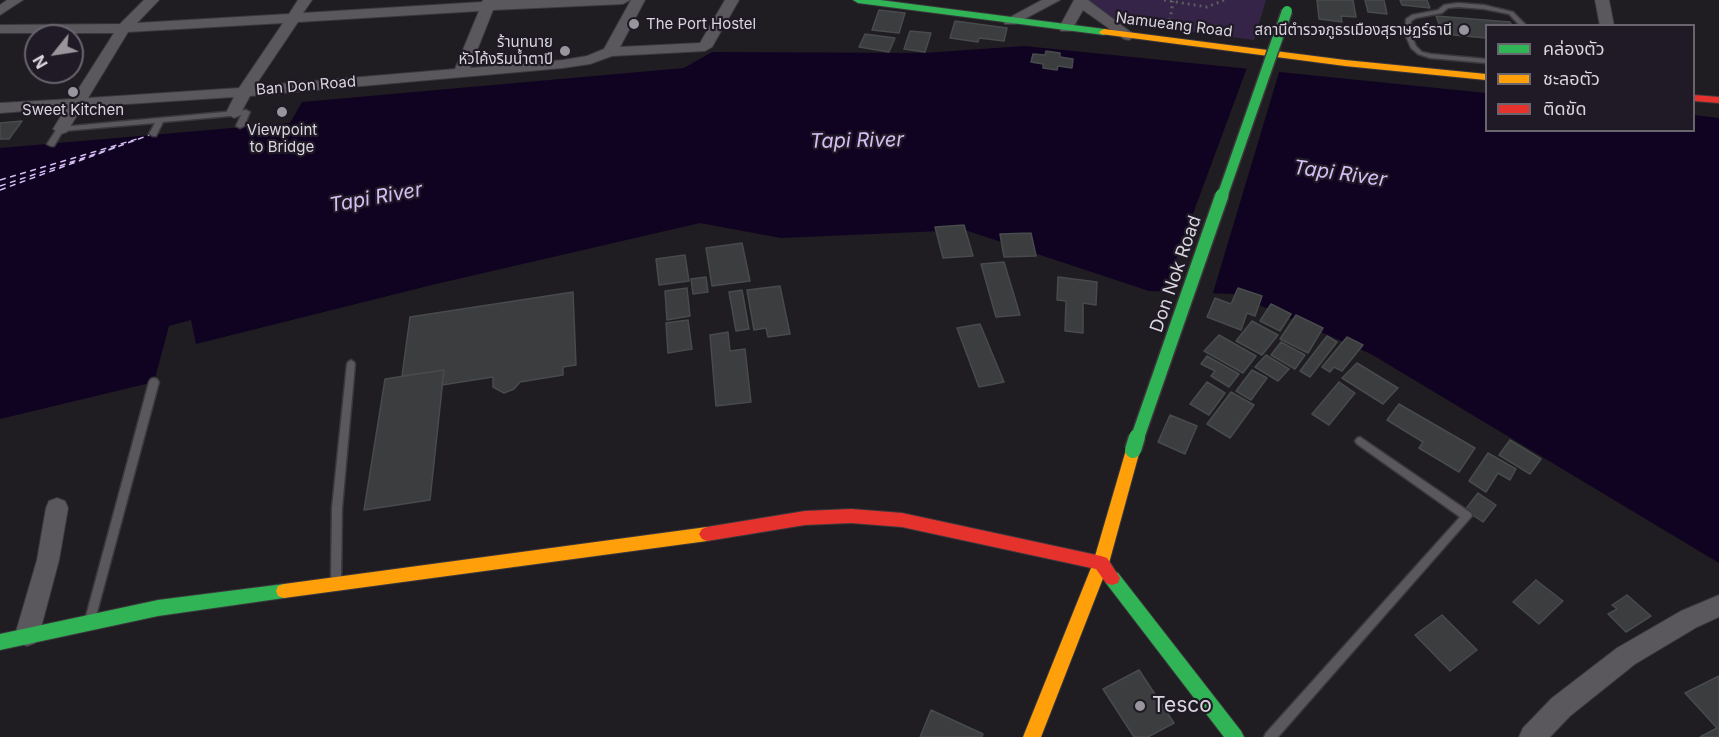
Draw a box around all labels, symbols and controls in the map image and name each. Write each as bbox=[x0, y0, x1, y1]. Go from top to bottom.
street label: Namueang Road bbox=[1115, 9, 1233, 41]
place label: The Port Hostel bbox=[646, 15, 756, 33]
marker: The Port Hostel bbox=[627, 17, 641, 31]
place label: สถานีตำรวจภูธรเมืองสุราษฏร์ธานี bbox=[1255, 21, 1452, 39]
marker: สถานีตำรวจภูธรเมืองสุราษฏร์ธานี bbox=[1457, 23, 1471, 37]
north arrow bbox=[24, 24, 84, 84]
legend bbox=[1485, 24, 1695, 132]
place label: ร้านทนาย หัวโค้งริมน้ำตาปี bbox=[459, 33, 553, 68]
text: คล่องตัว bbox=[1543, 38, 1605, 59]
marker: ร้านทนาย หัวโค้งริมน้ำตาปี bbox=[558, 44, 572, 58]
text: N bbox=[28, 52, 52, 72]
text: ชะลอตัว bbox=[1543, 68, 1600, 89]
street label: Ban Don Road bbox=[255, 73, 357, 99]
marker: Sweet Kitchen bbox=[66, 85, 80, 99]
text: ติดขัด bbox=[1543, 98, 1586, 119]
place label: Sweet Kitchen bbox=[22, 101, 124, 119]
marker: Viewpoint to Bridge bbox=[275, 105, 289, 119]
place label: Viewpoint to Bridge bbox=[247, 121, 317, 156]
water label: Tapi River bbox=[810, 128, 904, 154]
water label: Tapi River bbox=[1292, 156, 1388, 192]
water label: Tapi River bbox=[328, 178, 424, 218]
street label: Don Nok Road bbox=[1146, 213, 1206, 335]
place label: Tesco bbox=[1152, 693, 1212, 719]
marker: Tesco bbox=[1133, 699, 1147, 713]

